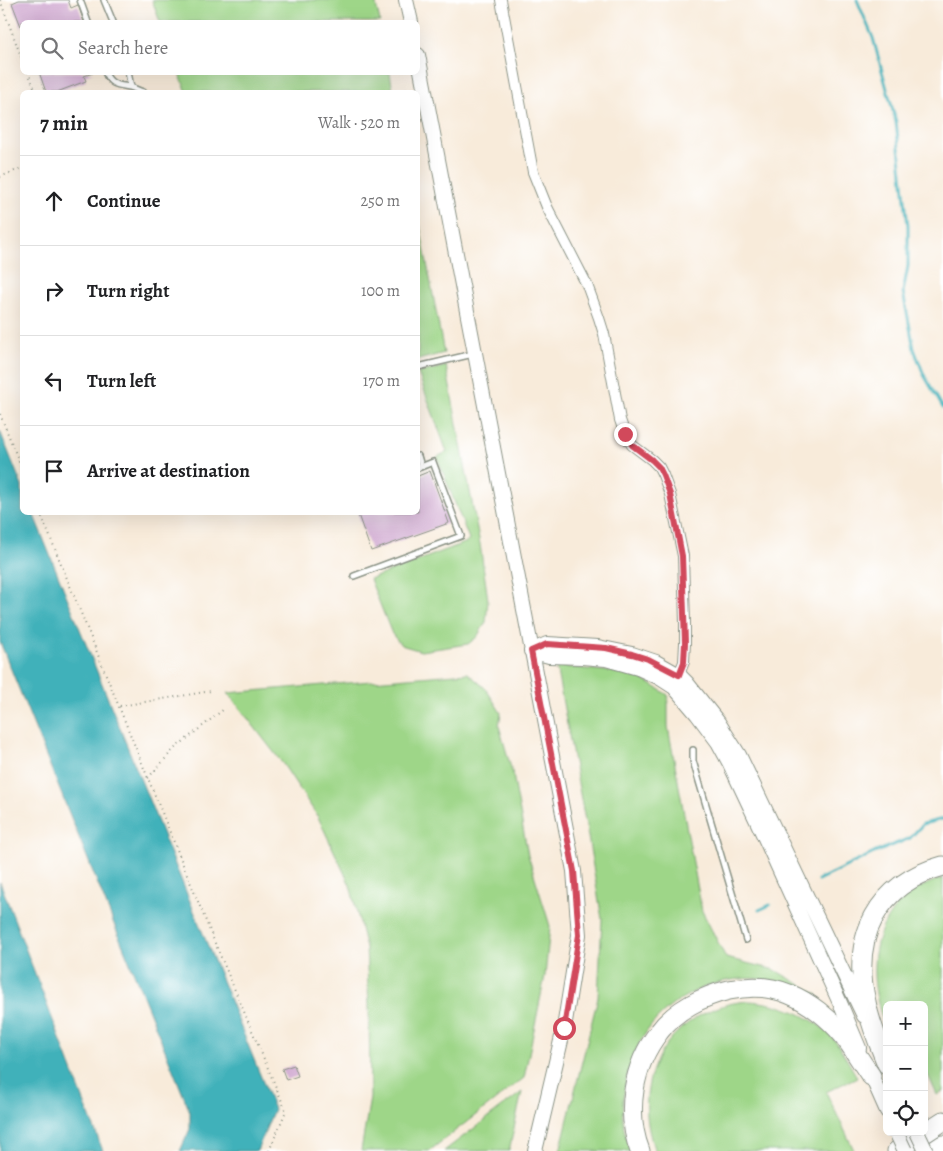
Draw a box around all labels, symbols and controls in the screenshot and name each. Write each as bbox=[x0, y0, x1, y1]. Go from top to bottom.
search box bbox=[20, 20, 420, 75]
icon: search bbox=[38, 34, 66, 62]
text: Search here bbox=[78, 35, 168, 61]
text: 7 min bbox=[40, 109, 88, 137]
text: Walk · 520 m bbox=[318, 112, 400, 134]
icon: ahead bbox=[40, 187, 68, 215]
text: Continue bbox=[87, 188, 161, 214]
text: 250 m bbox=[361, 190, 400, 212]
icon: right bbox=[40, 277, 68, 305]
text: Turn right bbox=[87, 278, 169, 304]
text: 100 m bbox=[361, 280, 400, 302]
icon: left bbox=[40, 367, 68, 395]
text: Turn left bbox=[87, 368, 156, 394]
text: 170 m bbox=[363, 370, 400, 392]
route end bbox=[614, 423, 637, 446]
icon: arrive bbox=[40, 457, 68, 485]
text: Arrive at destination bbox=[87, 458, 250, 484]
map controls bbox=[883, 1001, 928, 1136]
button: + bbox=[883, 1001, 928, 1046]
route start bbox=[553, 1017, 576, 1040]
button: − bbox=[883, 1046, 928, 1091]
button: locate bbox=[883, 1091, 928, 1136]

